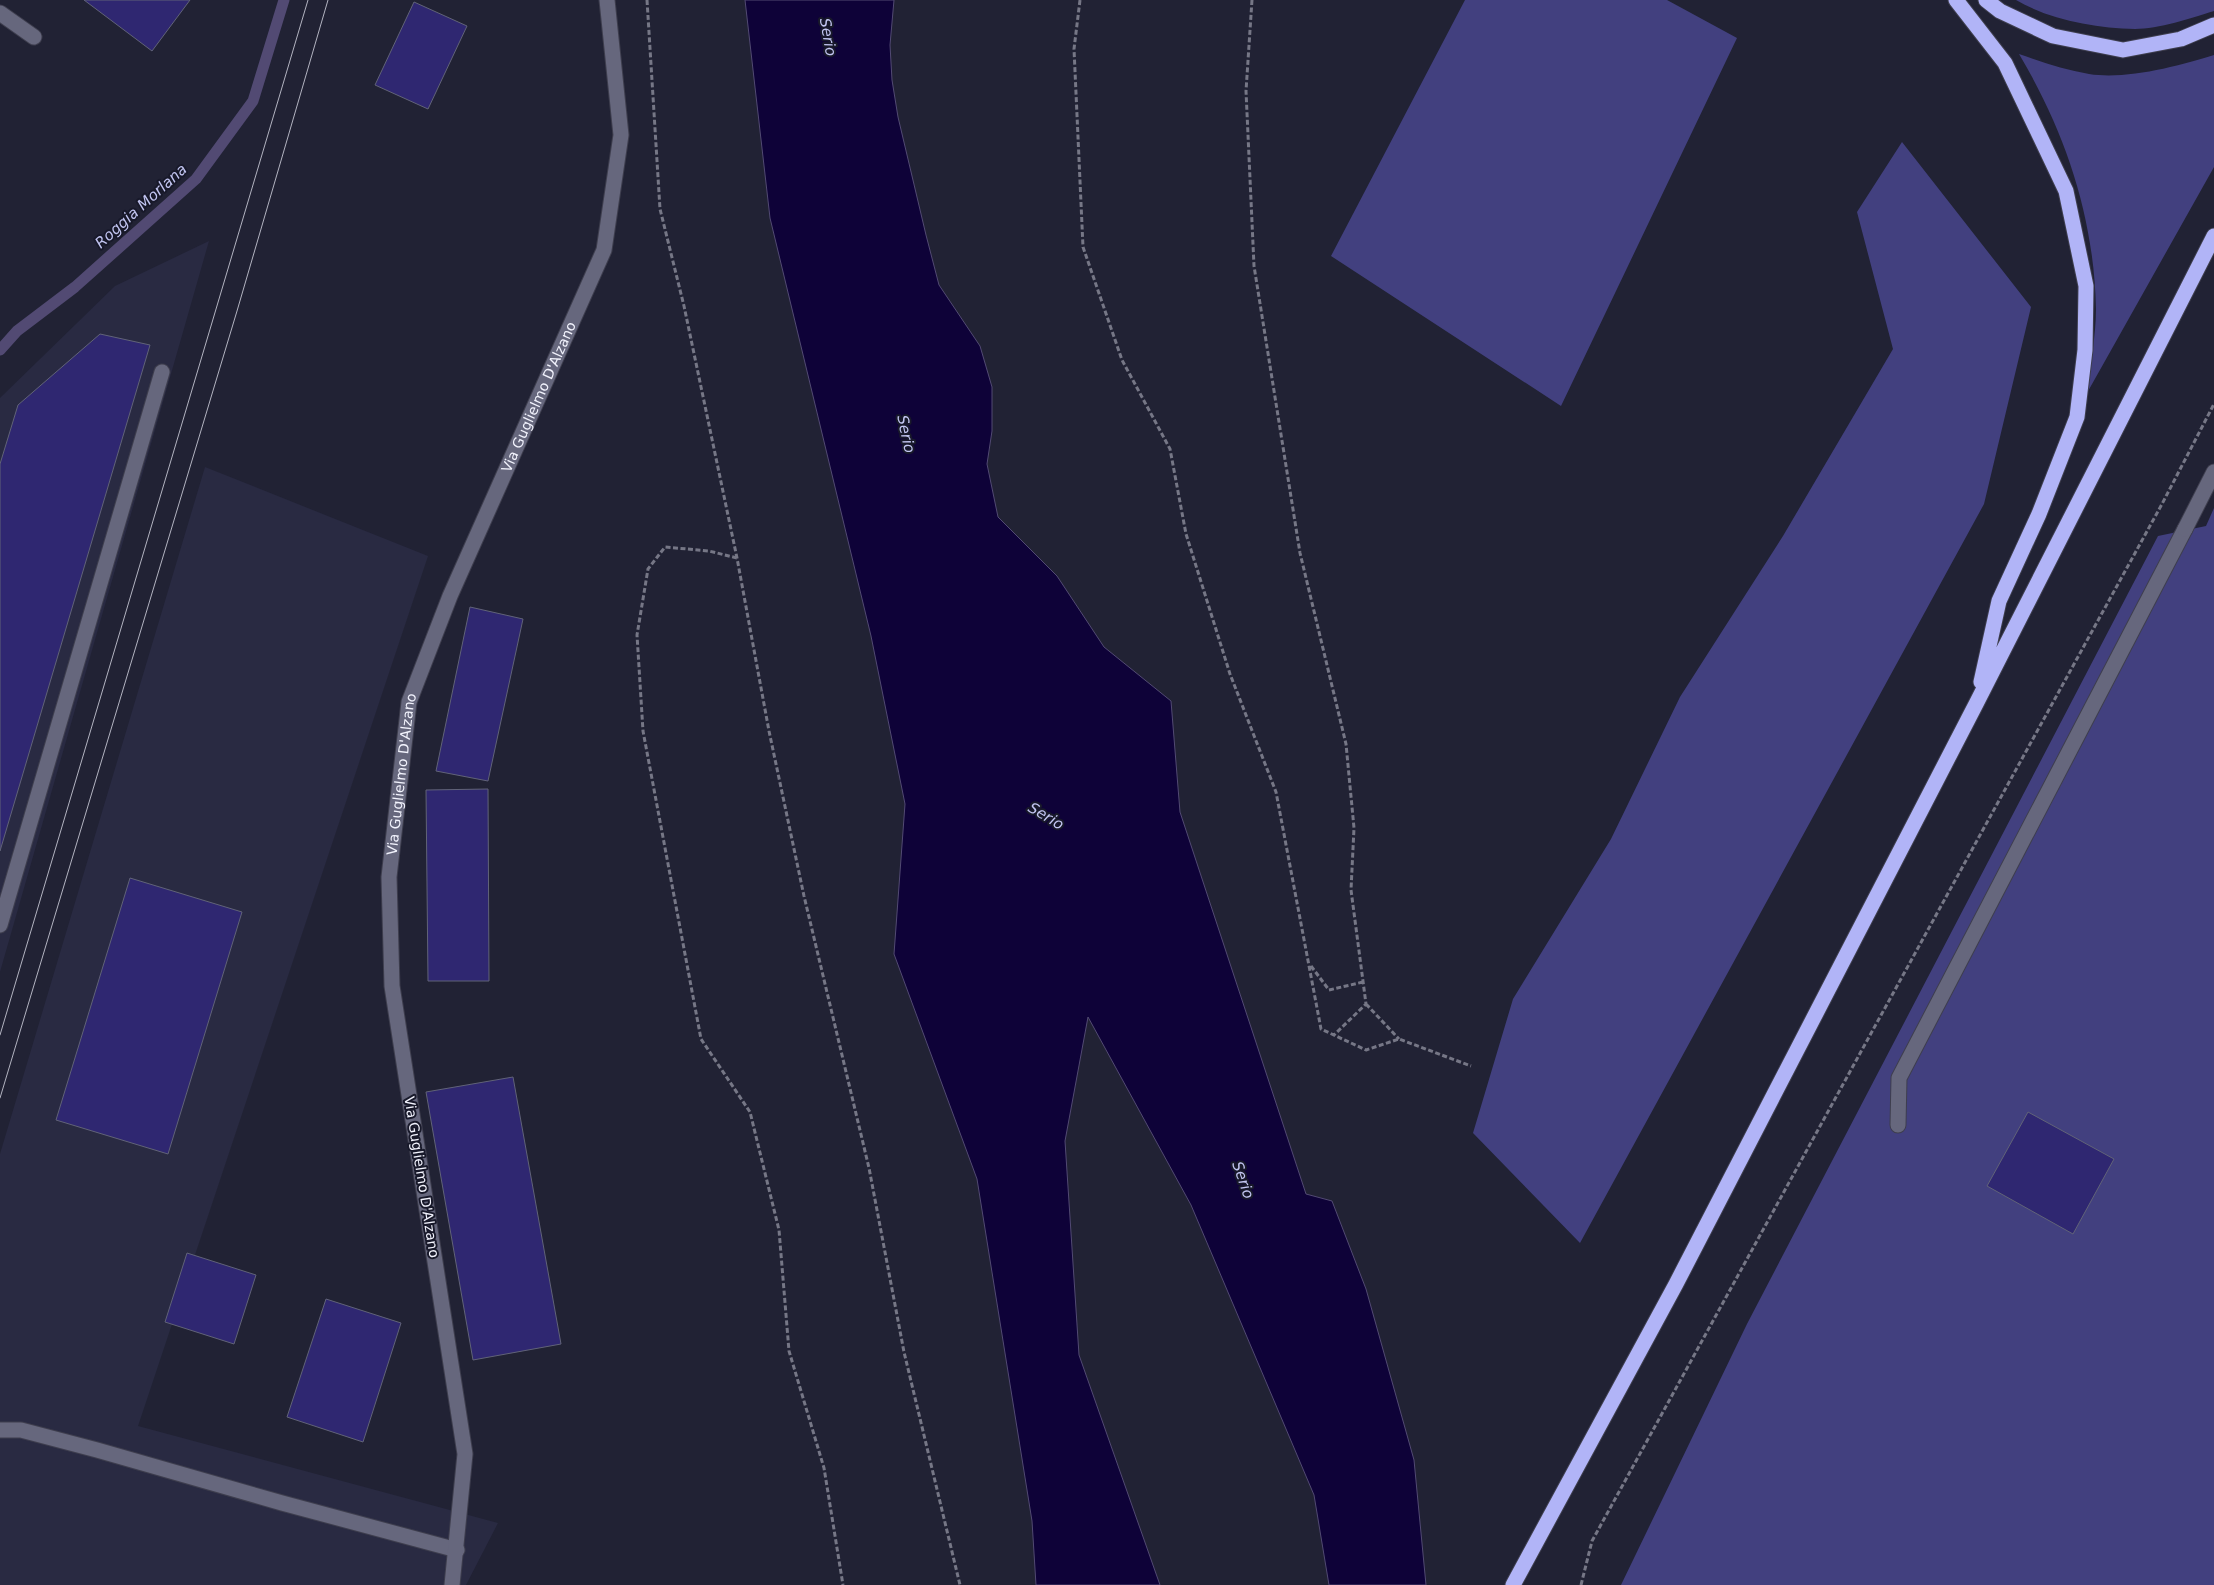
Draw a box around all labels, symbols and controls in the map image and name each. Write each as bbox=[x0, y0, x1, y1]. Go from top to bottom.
water label: Serio bbox=[816, 17, 840, 57]
water label: Roggia Morlana bbox=[91, 160, 191, 252]
street label: Via Guglielmo D'Alzano bbox=[498, 319, 579, 475]
water label: Serio bbox=[893, 413, 919, 455]
street label: Via Guglielmo D'Alzano bbox=[384, 691, 420, 856]
water label: Serio bbox=[1025, 798, 1067, 834]
street label: Via Guglielmo D'Alzano bbox=[401, 1095, 443, 1259]
water label: Serio bbox=[1228, 1159, 1258, 1201]

